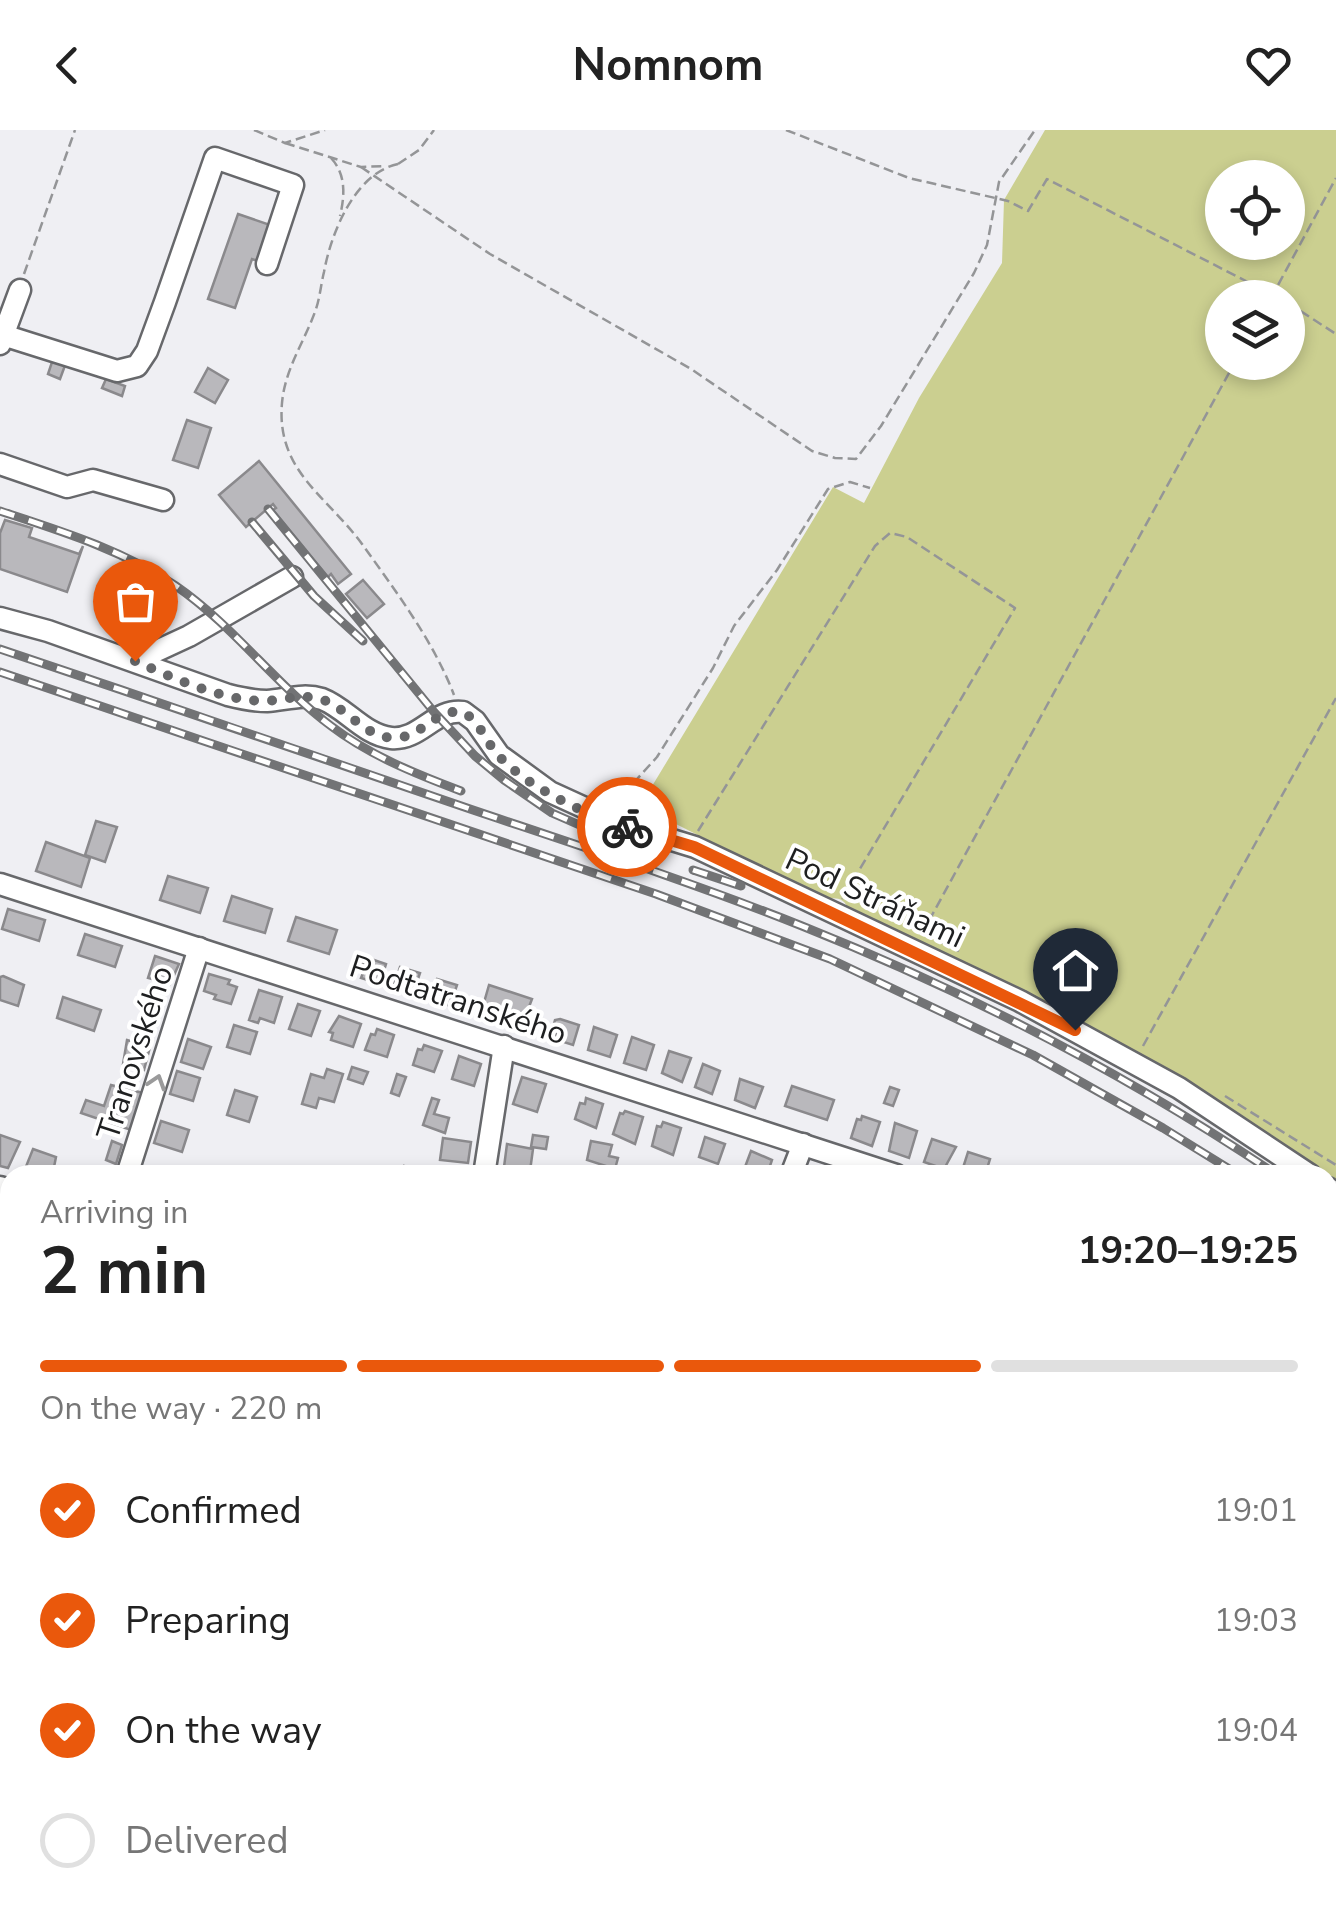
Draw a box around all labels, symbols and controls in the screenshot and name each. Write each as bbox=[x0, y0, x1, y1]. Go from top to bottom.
text: Nomnom bbox=[573, 35, 763, 96]
icon: back bbox=[40, 38, 95, 93]
icon: heart bbox=[1241, 38, 1296, 93]
map controls bbox=[1205, 160, 1305, 380]
button: locate bbox=[1205, 160, 1305, 260]
button: layers bbox=[1205, 280, 1305, 380]
pin bbox=[93, 559, 178, 662]
icon: bag bbox=[108, 574, 163, 629]
courier bbox=[577, 777, 677, 877]
icon: bike bbox=[600, 800, 655, 855]
street label: Pod Stráňami bbox=[778, 838, 972, 958]
pin bbox=[1033, 928, 1118, 1031]
icon: home bbox=[1048, 943, 1103, 998]
street label: Podtatranského bbox=[344, 945, 572, 1055]
street label: Tranovského bbox=[87, 960, 183, 1146]
one-way arrow bbox=[145, 1075, 165, 1092]
text: Arriving in bbox=[40, 1191, 188, 1234]
text: 19:20–19:25 bbox=[1078, 1225, 1298, 1276]
text: 2 min bbox=[40, 1227, 208, 1316]
text: On the way · 220 m bbox=[40, 1387, 322, 1430]
icon: check bbox=[40, 1483, 95, 1538]
text: Confirmed bbox=[125, 1485, 302, 1536]
text: 19:01 bbox=[1214, 1489, 1298, 1532]
icon: check bbox=[40, 1593, 95, 1648]
text: Preparing bbox=[125, 1595, 291, 1646]
text: 19:03 bbox=[1214, 1599, 1298, 1642]
icon: check bbox=[40, 1703, 95, 1758]
text: On the way bbox=[125, 1705, 321, 1756]
text: 19:04 bbox=[1214, 1709, 1298, 1752]
text: Delivered bbox=[125, 1815, 289, 1866]

